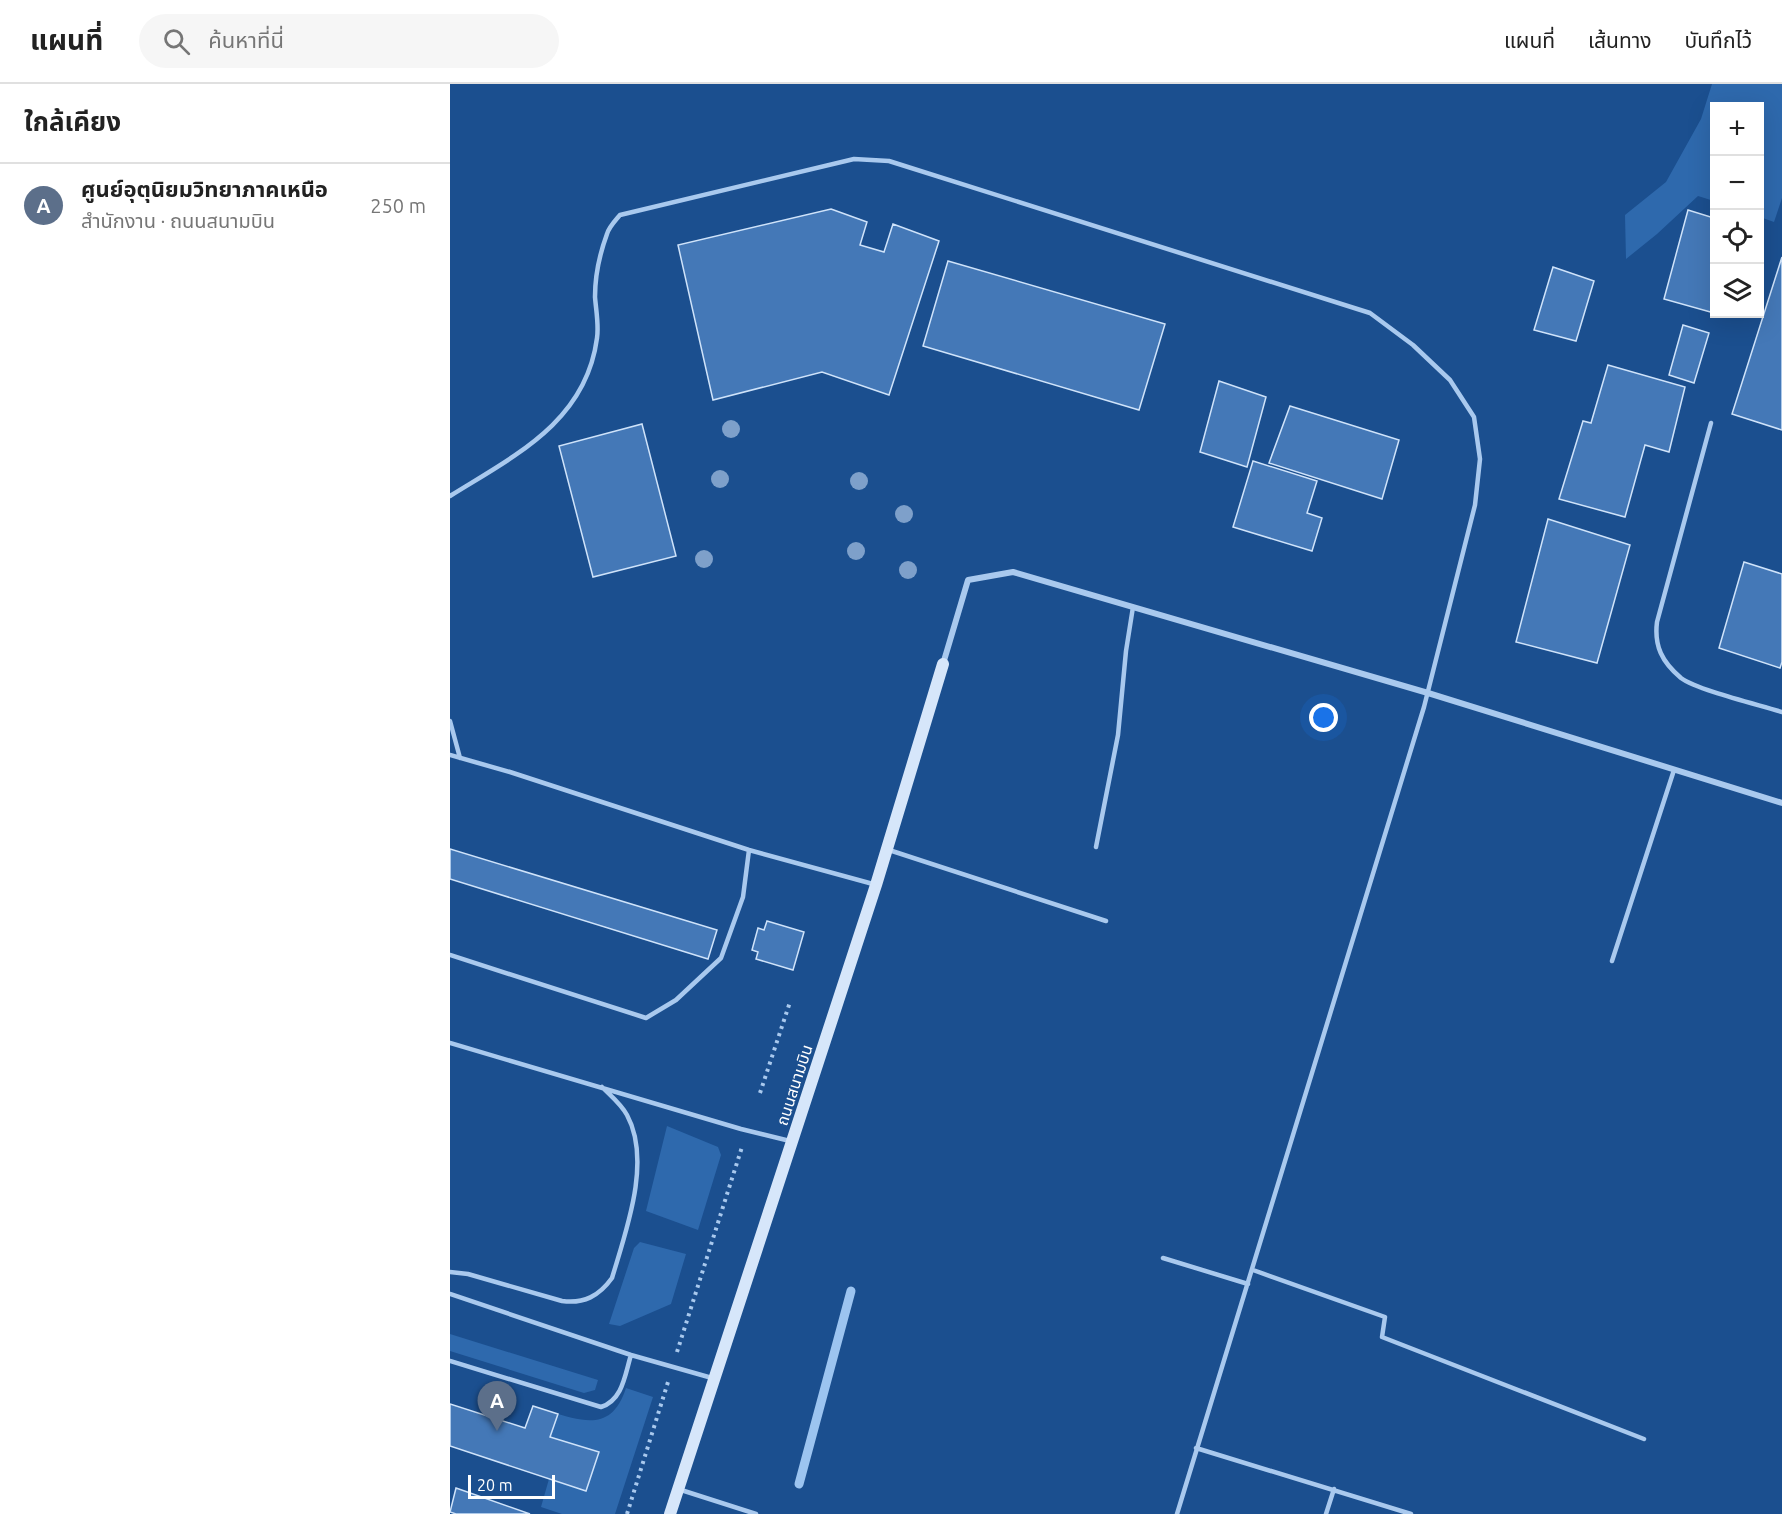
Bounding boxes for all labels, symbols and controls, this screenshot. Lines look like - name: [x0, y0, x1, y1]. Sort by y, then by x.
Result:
- search box: [139, 14, 559, 68]
- text: แผนที่: [30, 24, 103, 55]
- icon: search: [160, 25, 193, 58]
- text: ค้นหาที่นี่: [208, 27, 284, 52]
- text: แผนที่: [1504, 28, 1555, 52]
- text: เส้นทาง: [1588, 28, 1652, 52]
- text: บันทึกไว้: [1685, 28, 1752, 52]
- map controls: [1710, 102, 1764, 318]
- button: +: [1710, 102, 1764, 156]
- text: ใกล้เคียง: [24, 107, 121, 136]
- button: −: [1710, 156, 1764, 210]
- text: ศูนย์อุตุนิยมวิทยาภาคเหนือ: [81, 176, 328, 201]
- text: A: [36, 194, 51, 217]
- text: 250 m: [370, 194, 426, 217]
- text: สำนักงาน · ถนนสนามบิน: [81, 209, 275, 232]
- button: locate: [1710, 210, 1764, 264]
- button: layers: [1710, 264, 1764, 318]
- your location: [1309, 703, 1338, 732]
- street label: ถนนสนามบิน: [772, 1042, 816, 1128]
- pin: A: [478, 1382, 516, 1431]
- scale bar: [468, 1472, 555, 1500]
- text: 20 m: [477, 1476, 513, 1494]

